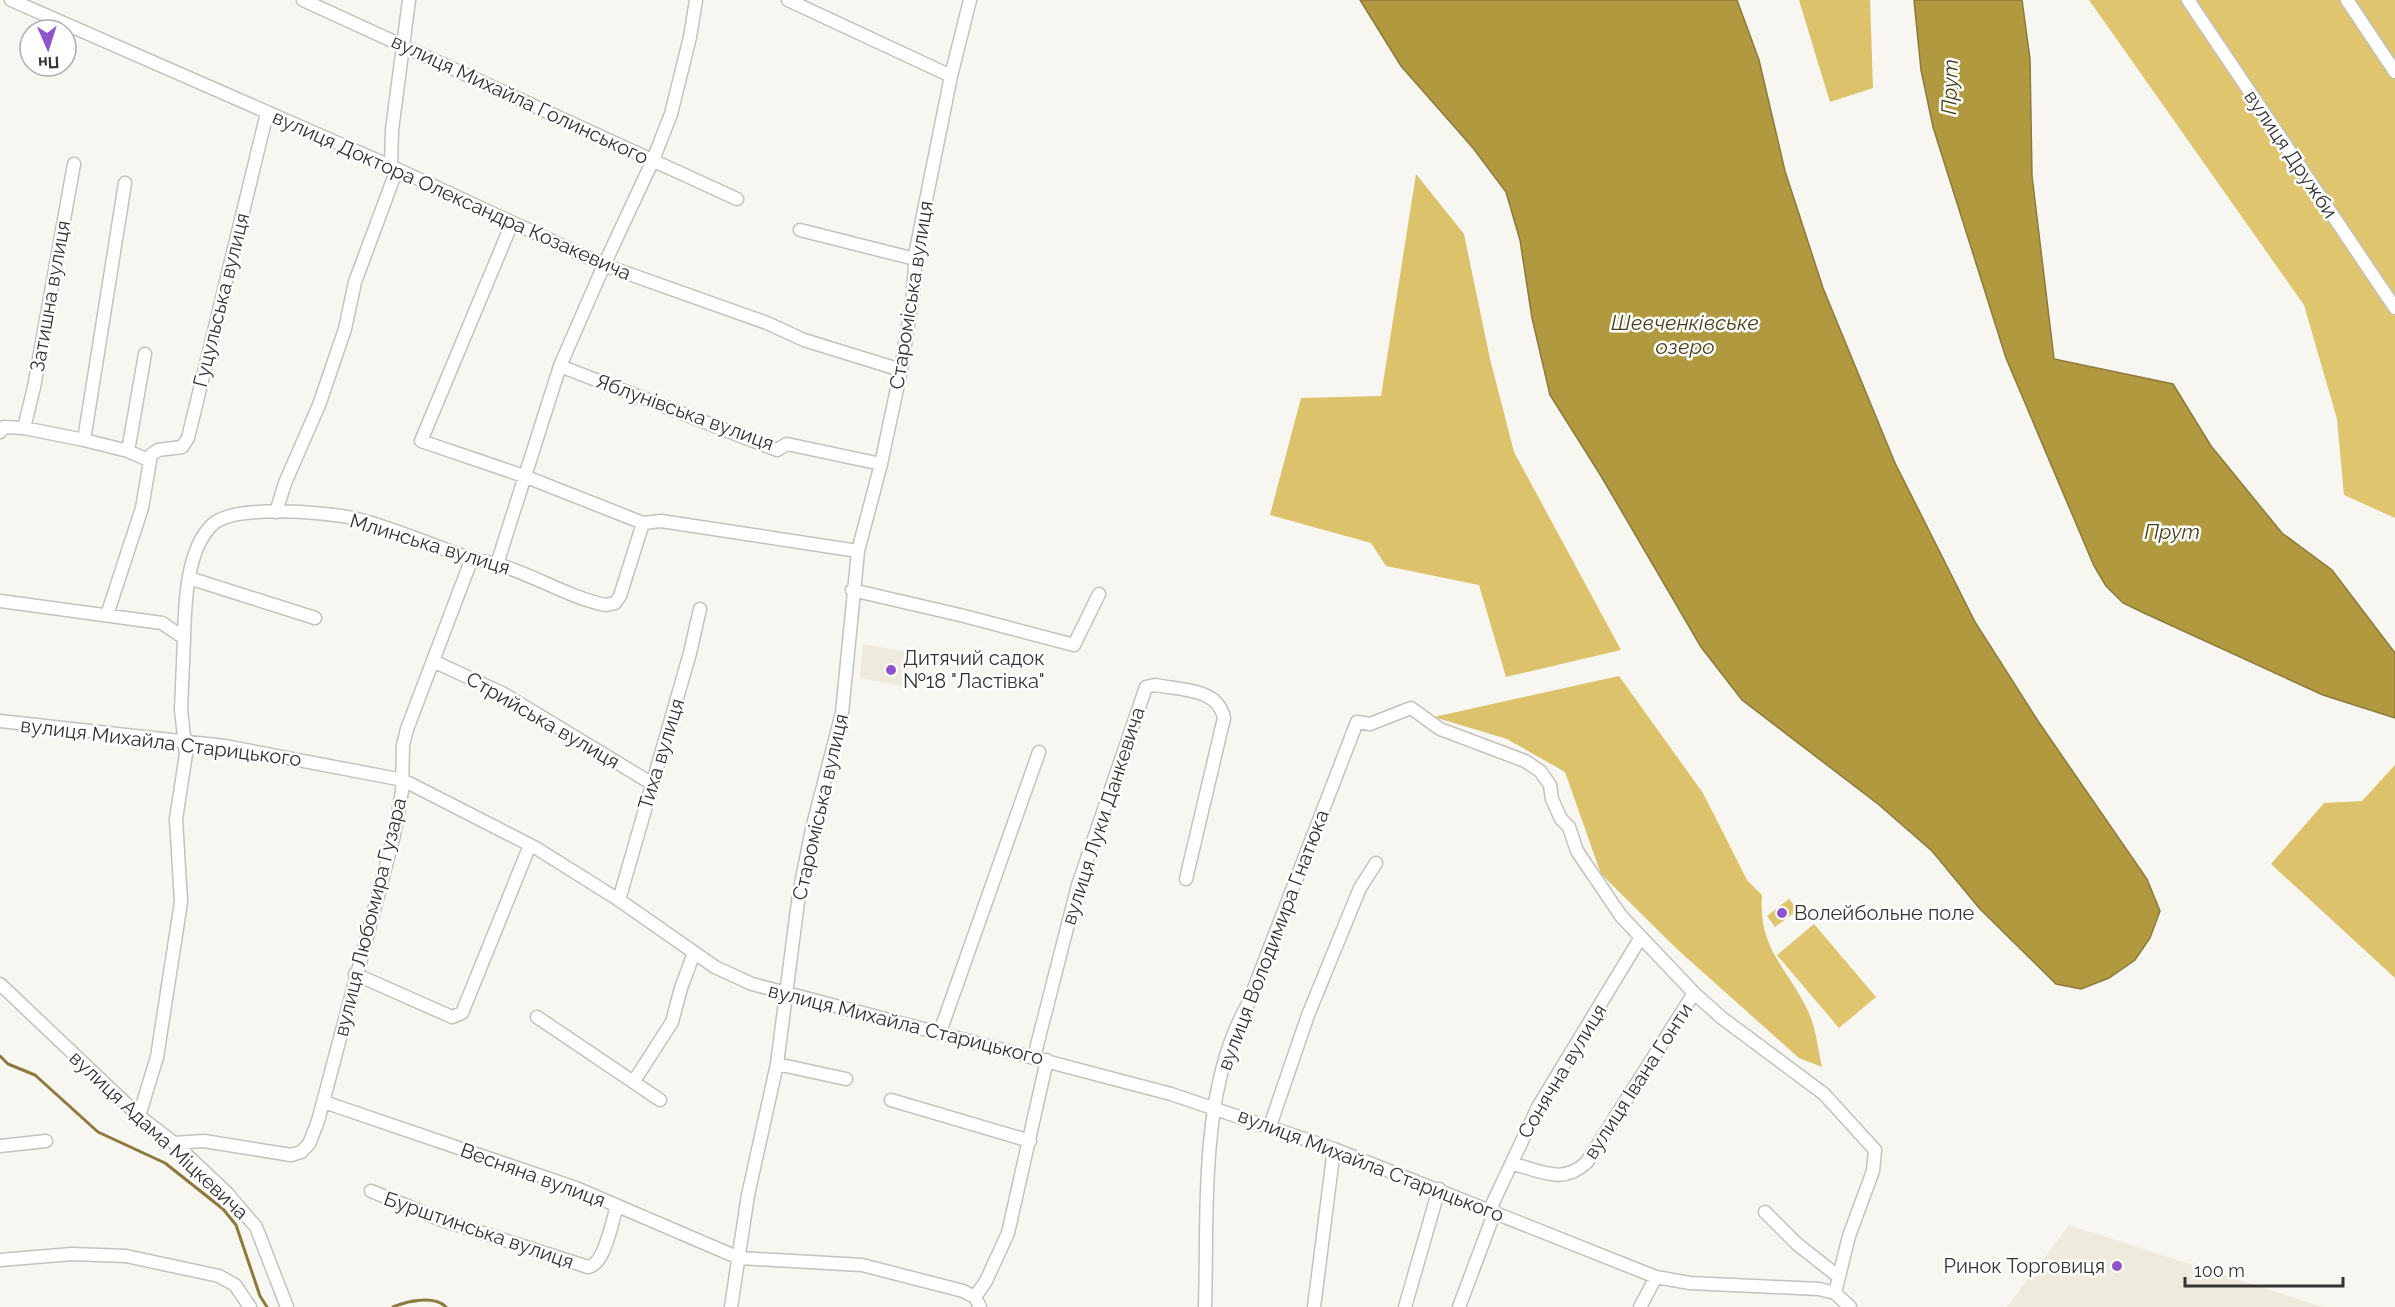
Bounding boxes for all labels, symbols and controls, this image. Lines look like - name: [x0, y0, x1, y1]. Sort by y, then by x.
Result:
- north arrow: [18, 18, 78, 78]
- street label: вулиця Михайла Голинського: [388, 29, 653, 169]
- text: Пн: [38, 52, 60, 73]
- water label: Прут: [1936, 59, 1963, 115]
- street label: вулиця Дружби: [2239, 85, 2343, 223]
- street label: вулиця Доктора Олександра Козакевича: [269, 105, 635, 285]
- street label: Староміська вулиця: [884, 199, 938, 391]
- street label: Гуцульська вулиця: [188, 210, 254, 390]
- street label: Затишна вулиця: [25, 218, 75, 374]
- water label: Шевченківське озеро: [1611, 310, 1759, 359]
- street label: Яблунівська вулиця: [593, 369, 777, 455]
- street label: Млинська вулиця: [347, 508, 513, 580]
- water label: Прут: [2144, 519, 2200, 544]
- place label: Дитячий садок №18 "Ластівка": [903, 646, 1045, 693]
- marker: Дитячий садок №18 "Ластівка": [884, 663, 898, 677]
- street label: Стрийська вулиця: [462, 666, 624, 774]
- street label: Тиха вулиця: [633, 695, 689, 813]
- street label: вулиця Луки Данкевича: [1056, 704, 1150, 928]
- street label: Староміська вулиця: [787, 711, 853, 903]
- street label: вулиця Михайла Старицького: [19, 713, 303, 771]
- street label: вулиця Любомира Гузара: [329, 795, 411, 1039]
- street label: вулиця Володимира Гнатюка: [1212, 806, 1334, 1074]
- place label: Волейбольне поле: [1794, 901, 1975, 925]
- marker: Волейбольне поле: [1775, 906, 1789, 920]
- street label: вулиця Михайла Старицького: [766, 978, 1046, 1070]
- street label: вулиця Івана Гонти: [1579, 998, 1697, 1164]
- street label: Сонячна вулиця: [1512, 1000, 1612, 1142]
- street label: вулиця Адама Міцкевича: [64, 1046, 254, 1224]
- street label: вулиця Михайла Старицького: [1235, 1103, 1507, 1227]
- street label: Весняна вулиця: [457, 1138, 609, 1212]
- street label: Бурштинська вулиця: [381, 1186, 577, 1274]
- scale bar: [2185, 1250, 2342, 1288]
- place label: Ринок Торговиця: [1943, 1254, 2105, 1278]
- marker: Ринок Торговиця: [2110, 1259, 2124, 1273]
- text: 100 m: [2194, 1260, 2245, 1281]

